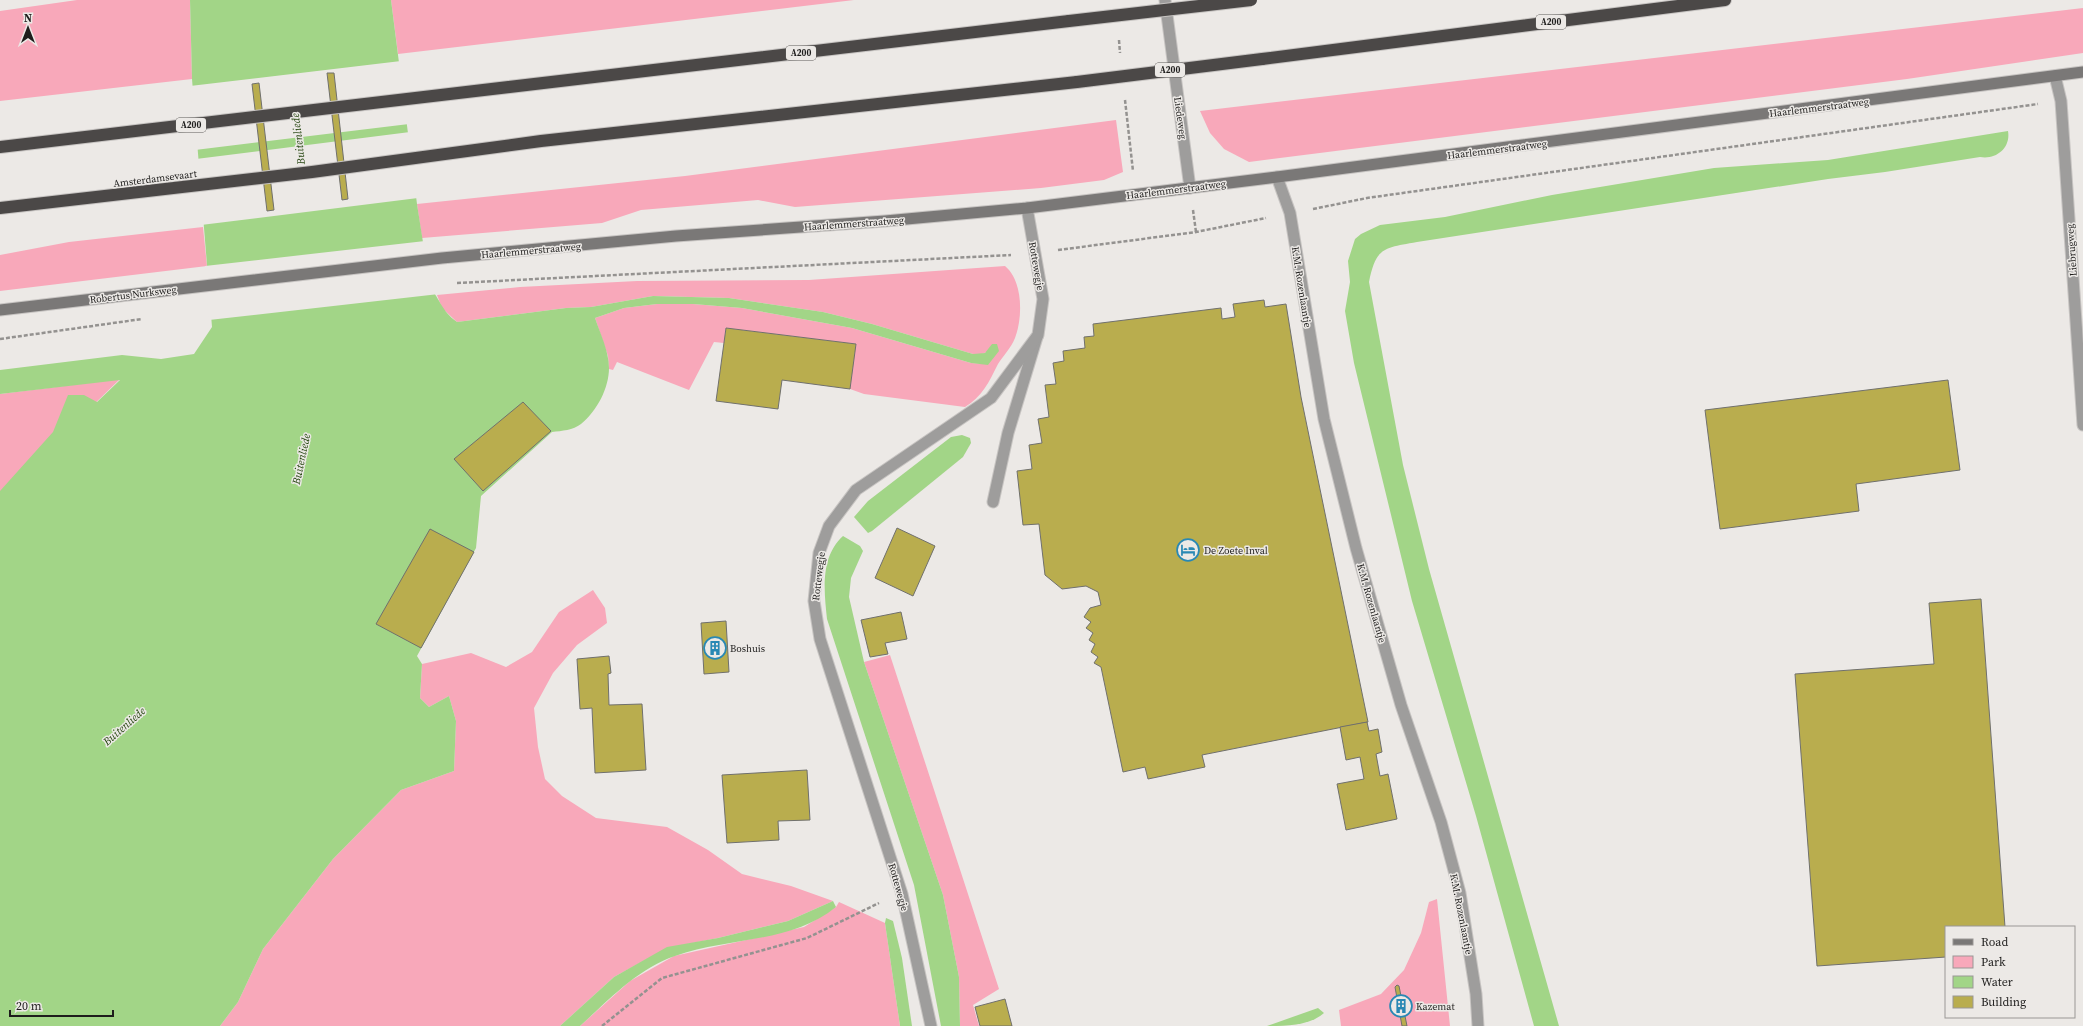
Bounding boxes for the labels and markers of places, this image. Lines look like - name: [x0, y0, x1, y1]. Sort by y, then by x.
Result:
- hotel icon: De Zoete Inval: [1175, 537, 1201, 563]
- place label: De Zoete Inval: [1204, 544, 1268, 557]
- building icon: Boshuis: [702, 635, 728, 661]
- place label: Boshuis: [730, 642, 765, 655]
- building icon: Kazemat: [1388, 993, 1414, 1019]
- place label: Kazemat: [1416, 1000, 1455, 1013]

